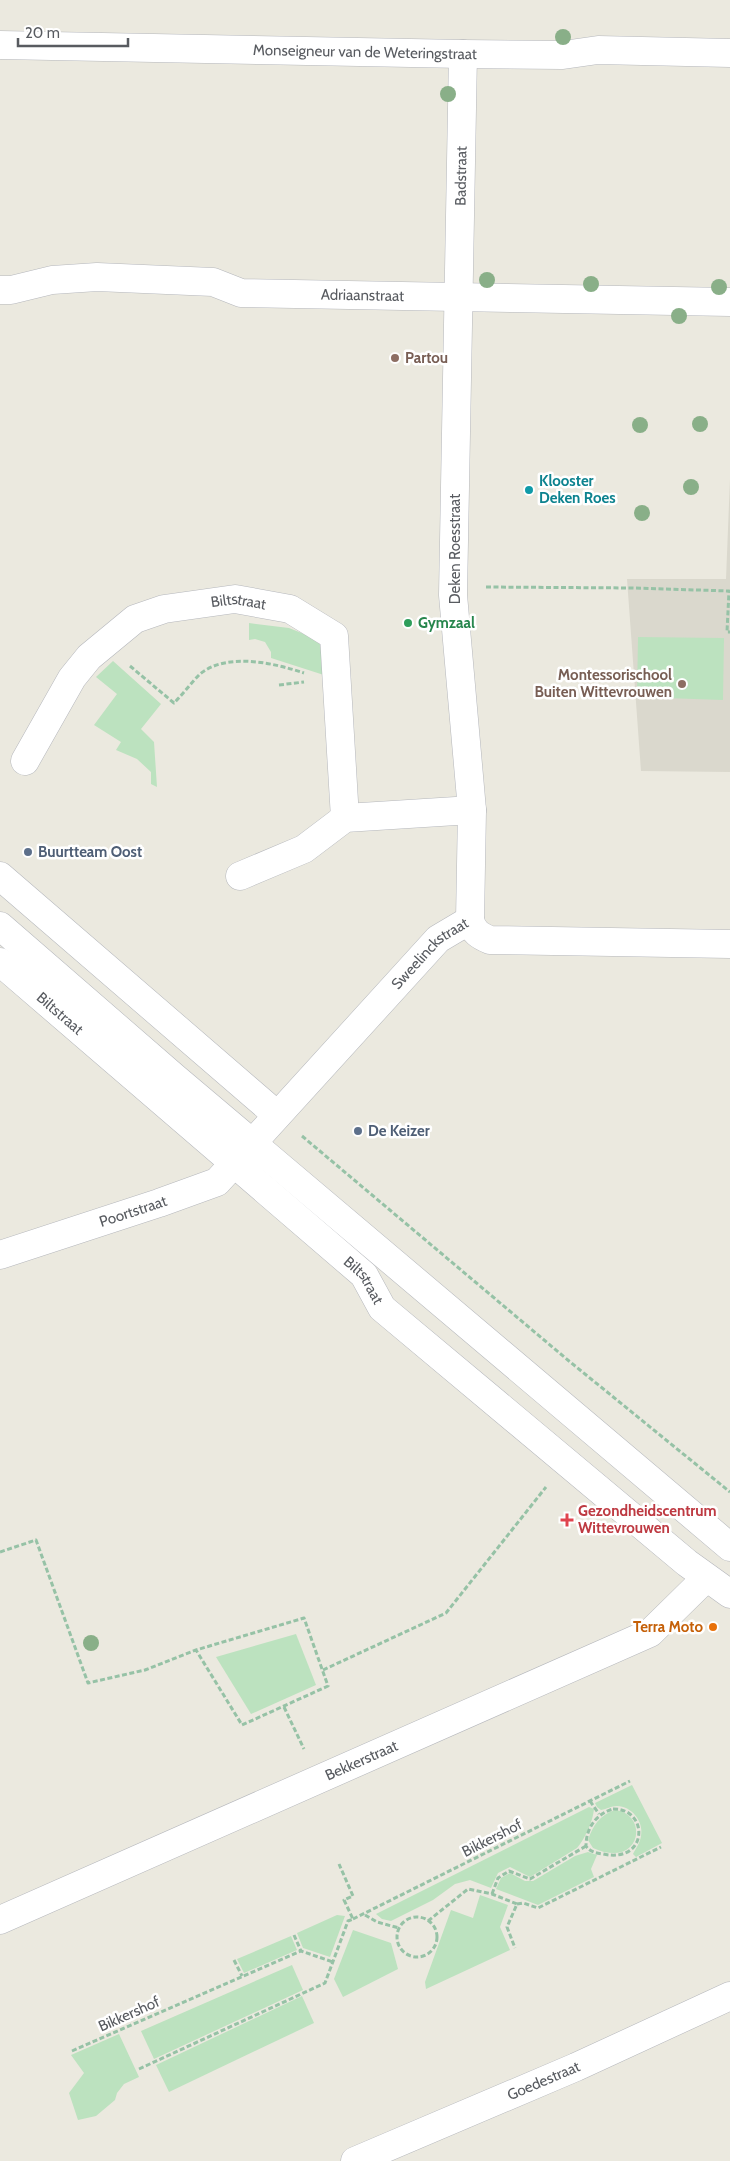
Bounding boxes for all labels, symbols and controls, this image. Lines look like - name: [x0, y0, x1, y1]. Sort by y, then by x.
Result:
- scale bar: [18, 15, 128, 47]
- text: 20 m: [25, 24, 60, 42]
- street label: Monseigneur van de Weteringstraat: [253, 41, 477, 63]
- street label: Badstraat: [451, 146, 471, 206]
- street label: Adriaanstraat: [321, 285, 404, 305]
- place label: Partou: [405, 349, 448, 367]
- marker: Partou: [389, 352, 401, 364]
- place label: Klooster Deken Roes: [539, 472, 616, 507]
- marker: Klooster Deken Roes: [523, 484, 535, 496]
- street label: Deken Roesstraat: [446, 494, 464, 604]
- street label: Biltstraat: [210, 590, 268, 613]
- place label: Gymzaal: [418, 614, 475, 632]
- marker: Gymzaal: [402, 617, 414, 629]
- place label: Montessorischool Buiten Wittevrouwen: [534, 666, 672, 701]
- marker: Montessorischool Buiten Wittevrouwen: [676, 678, 688, 690]
- place label: Buurtteam Oost: [38, 843, 142, 861]
- marker: Buurtteam Oost: [22, 846, 34, 858]
- street label: Sweelinckstraat: [388, 914, 472, 993]
- street label: Biltstraat: [33, 988, 87, 1039]
- place label: De Keizer: [368, 1122, 430, 1140]
- marker: De Keizer: [352, 1125, 364, 1137]
- street label: Poortstraat: [97, 1192, 169, 1231]
- street label: Biltstraat: [340, 1253, 387, 1307]
- place label: Gezondheidscentrum Wittevrouwen: [578, 1502, 717, 1537]
- marker: Gezondheidscentrum Wittevrouwen: [560, 1513, 574, 1527]
- place label: Terra Moto: [633, 1618, 703, 1636]
- marker: Terra Moto: [707, 1621, 719, 1633]
- street label: Bekkerstraat: [322, 1737, 400, 1784]
- street label: Bikkershof: [459, 1815, 525, 1861]
- street label: Bikkershof: [96, 1993, 162, 2035]
- street label: Goedestraat: [505, 2057, 583, 2104]

